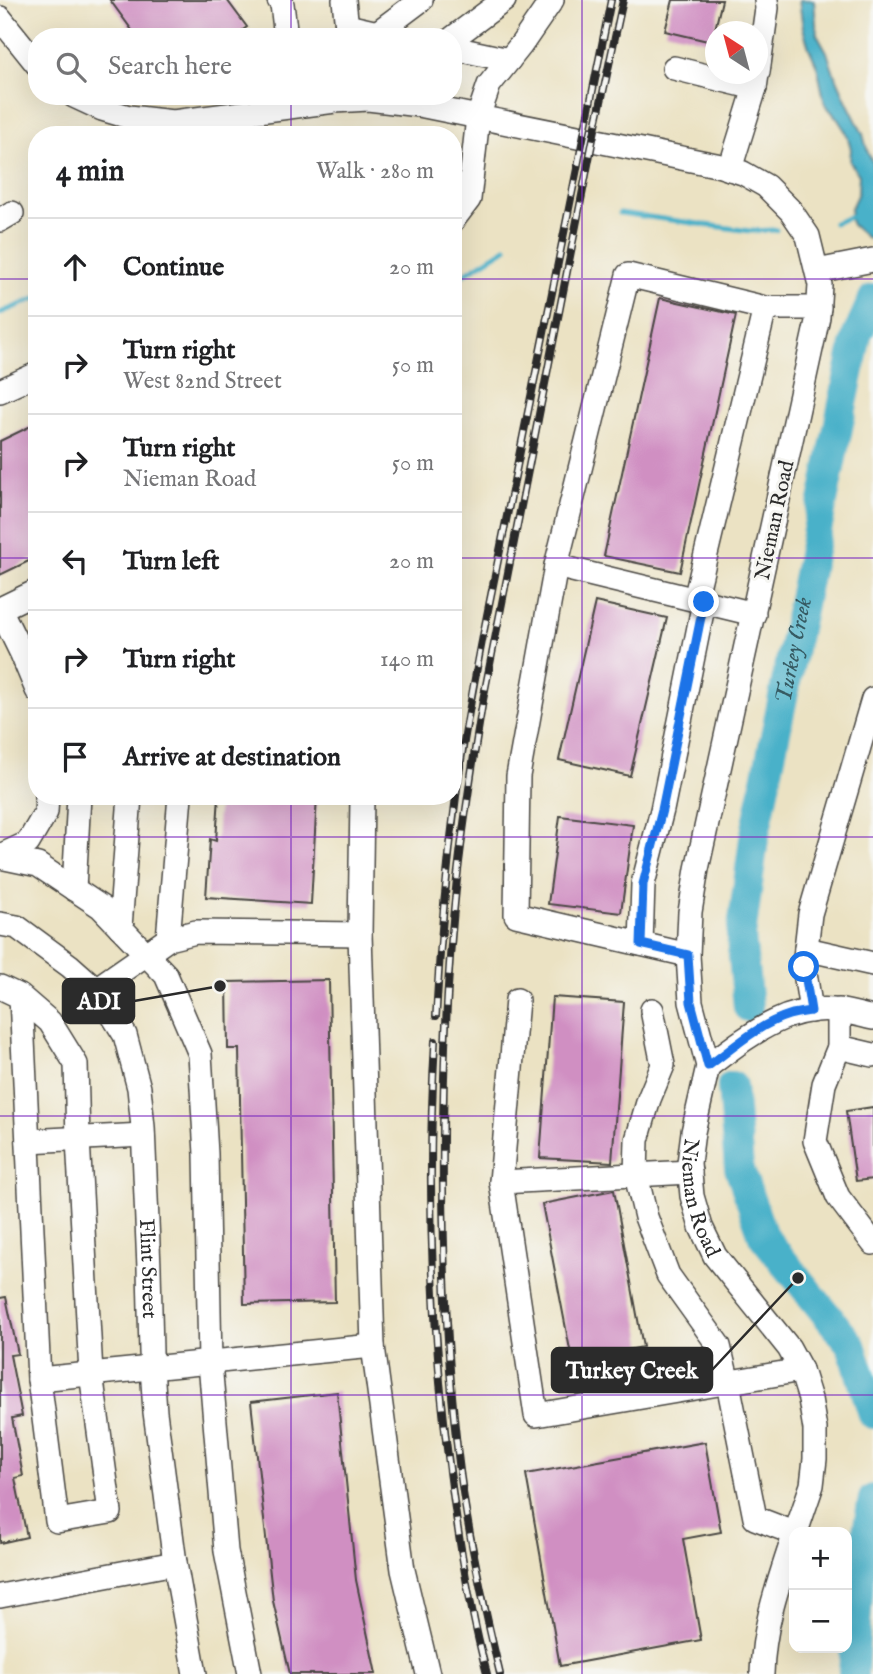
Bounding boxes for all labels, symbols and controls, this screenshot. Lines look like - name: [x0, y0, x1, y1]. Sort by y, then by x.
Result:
- north arrow: [705, 21, 768, 84]
- search box: [28, 28, 462, 105]
- icon: search: [52, 48, 90, 86]
- text: Search here: [108, 50, 232, 83]
- text: 4 min: [56, 153, 124, 191]
- text: Walk · 280 m: [316, 157, 434, 186]
- icon: ahead: [56, 248, 94, 286]
- text: Continue: [123, 251, 224, 284]
- text: 20 m: [389, 253, 434, 282]
- text: Turn right: [123, 334, 236, 367]
- icon: right: [56, 346, 94, 384]
- text: 50 m: [392, 351, 434, 380]
- text: West 82nd Street: [123, 367, 282, 396]
- text: Turn right: [123, 432, 236, 465]
- icon: right: [56, 444, 94, 482]
- text: 50 m: [392, 449, 434, 478]
- street label: Nieman Road: [750, 457, 801, 583]
- text: Nieman Road: [123, 465, 256, 494]
- icon: left: [56, 542, 94, 580]
- text: Turn left: [123, 545, 220, 578]
- text: 20 m: [389, 547, 434, 576]
- route end: [688, 586, 719, 617]
- water label: Turkey Creek: [769, 595, 819, 706]
- icon: right: [56, 640, 94, 678]
- text: Turn right: [123, 643, 236, 676]
- text: 140 m: [380, 645, 434, 674]
- icon: arrive: [56, 738, 94, 776]
- text: Arrive at destination: [123, 741, 341, 774]
- route start: [788, 951, 819, 982]
- callout: ADI: [63, 979, 134, 1023]
- text: ADI: [76, 988, 121, 1017]
- street label: Nieman Road: [674, 1137, 726, 1263]
- street label: Flint Street: [132, 1218, 162, 1319]
- callout: Turkey Creek: [552, 1348, 712, 1392]
- text: Turkey Creek: [565, 1357, 699, 1386]
- map controls: [789, 1527, 852, 1653]
- button: +: [789, 1527, 852, 1590]
- button: −: [789, 1590, 852, 1653]

